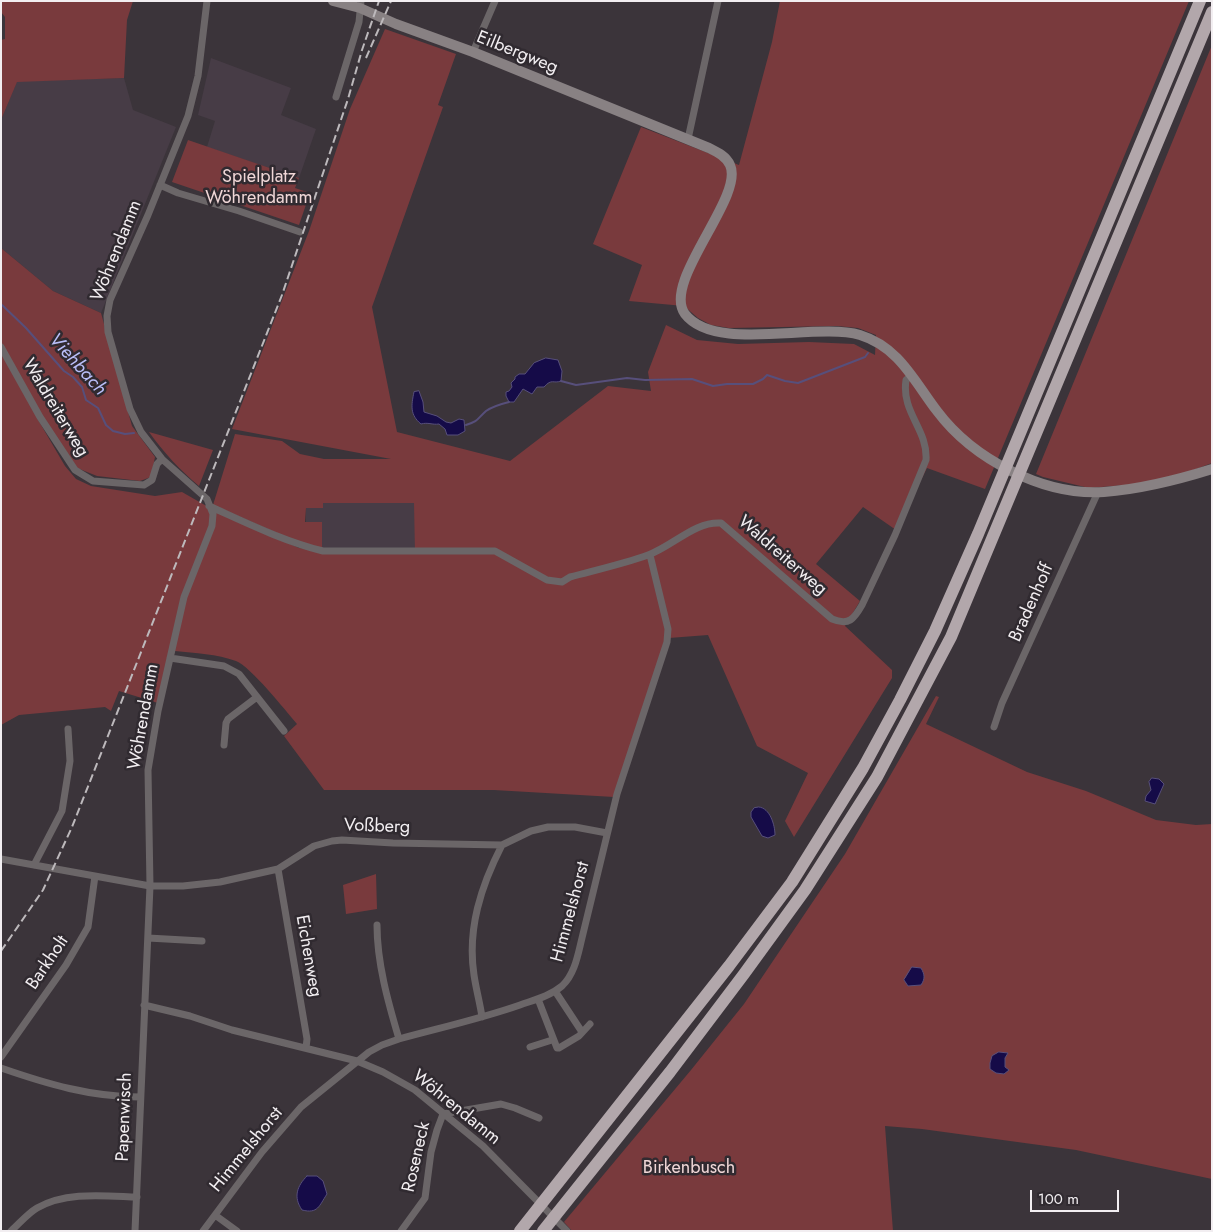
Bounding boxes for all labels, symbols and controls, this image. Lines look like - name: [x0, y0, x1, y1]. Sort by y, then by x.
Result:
- street label: Eilbergweg: [473, 27, 561, 79]
- park label: Spielplatz Wöhrendamm: [205, 167, 313, 210]
- street label: Wöhrendamm: [87, 197, 147, 305]
- water label: Viehbach: [43, 329, 111, 401]
- street label: Waldreiterweg: [17, 355, 93, 461]
- street label: Waldreiterweg: [733, 512, 831, 600]
- street label: Bradenhoff: [1005, 560, 1059, 646]
- street label: Wöhrendamm: [124, 662, 164, 772]
- street label: Voßberg: [344, 815, 410, 839]
- street label: Himmelshorst: [547, 859, 595, 965]
- street label: Eichenweg: [290, 913, 326, 999]
- street label: Barkholt: [22, 932, 74, 994]
- street label: Wöhrendamm: [408, 1066, 504, 1150]
- street label: Papenwisch: [113, 1072, 137, 1162]
- street label: Himmelshorst: [206, 1103, 288, 1197]
- street label: Roseneck: [398, 1120, 436, 1194]
- park label: Birkenbusch: [643, 1158, 735, 1180]
- scale bar: [1033, 1180, 1122, 1212]
- text: 100 m: [1038, 1188, 1079, 1210]

